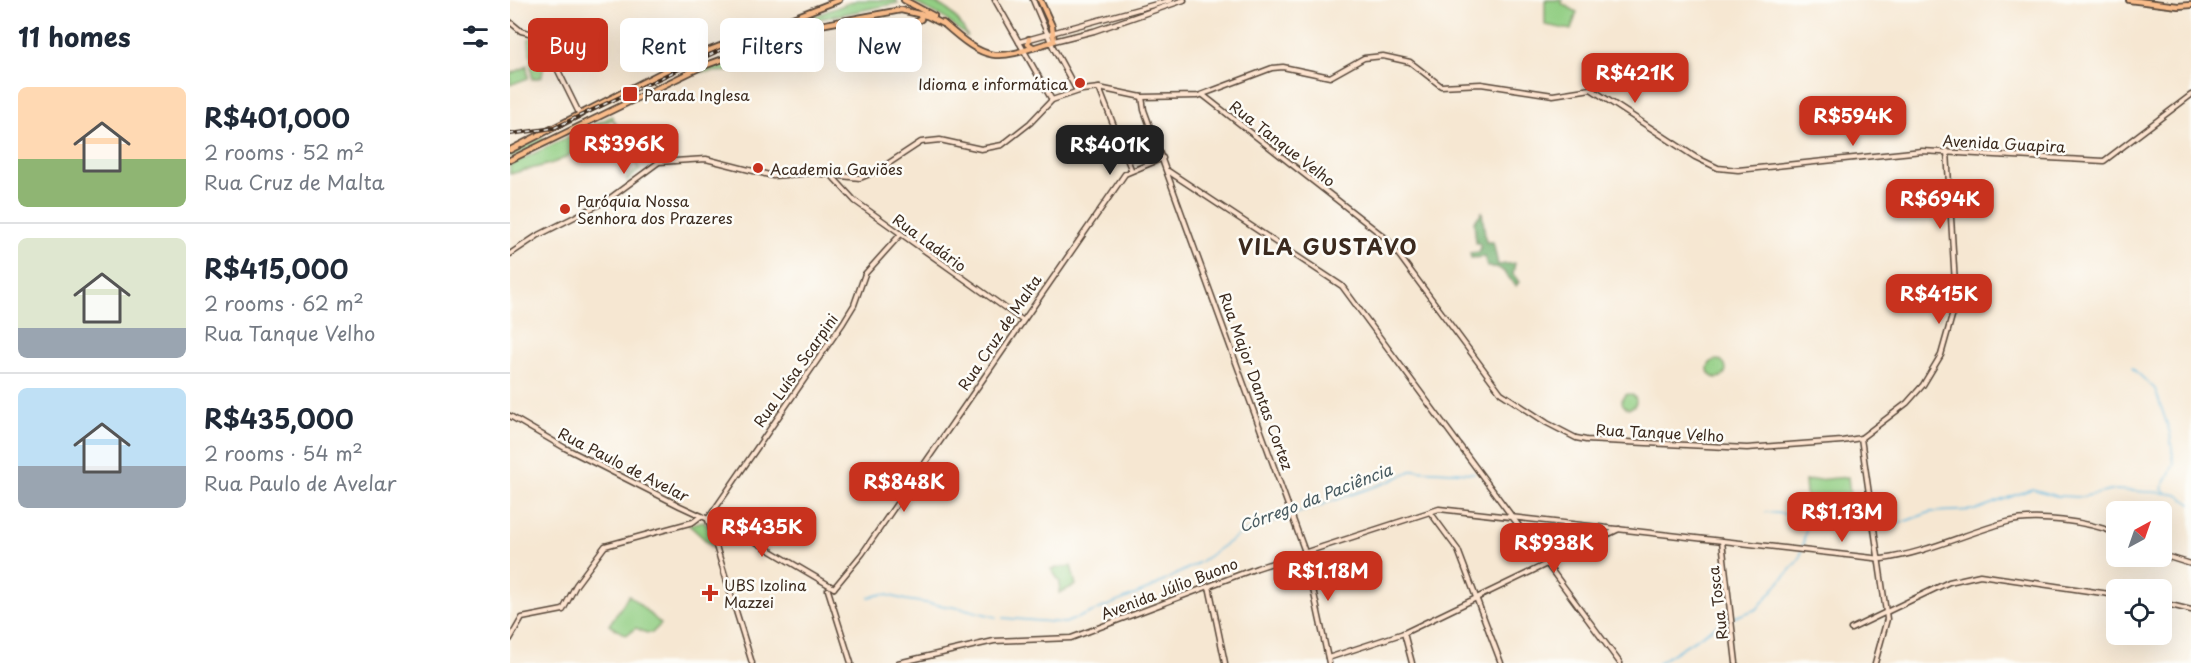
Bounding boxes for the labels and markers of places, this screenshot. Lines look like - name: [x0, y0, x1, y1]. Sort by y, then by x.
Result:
- pin: R$421K: [1586, 53, 1684, 104]
- place label: Idioma e informática: [918, 72, 1068, 95]
- marker: Idioma e informática: [1073, 76, 1087, 90]
- place label: Parada Inglesa: [644, 83, 750, 106]
- marker: Parada Inglesa: [621, 85, 639, 103]
- pin: R$594K: [1804, 96, 1902, 147]
- pin: R$396K: [575, 124, 673, 175]
- pin: R$401K: [1061, 125, 1159, 176]
- place label: Academia Gaviões: [770, 157, 903, 180]
- marker: Academia Gaviões: [751, 161, 765, 175]
- pin: R$694K: [1891, 179, 1989, 230]
- place label: Paróquia Nossa Senhora dos Prazeres: [577, 189, 733, 229]
- marker: Paróquia Nossa Senhora dos Prazeres: [558, 202, 572, 216]
- pin: R$415K: [1890, 274, 1988, 325]
- pin: R$848K: [855, 462, 953, 513]
- pin: R$1.13M: [1787, 492, 1897, 543]
- pin: R$435K: [713, 507, 811, 558]
- pin: R$938K: [1505, 523, 1603, 574]
- pin: R$1.18M: [1273, 551, 1383, 602]
- place label: UBS Izolina Mazzei: [724, 573, 807, 613]
- marker: UBS Izolina Mazzei: [701, 584, 719, 602]

